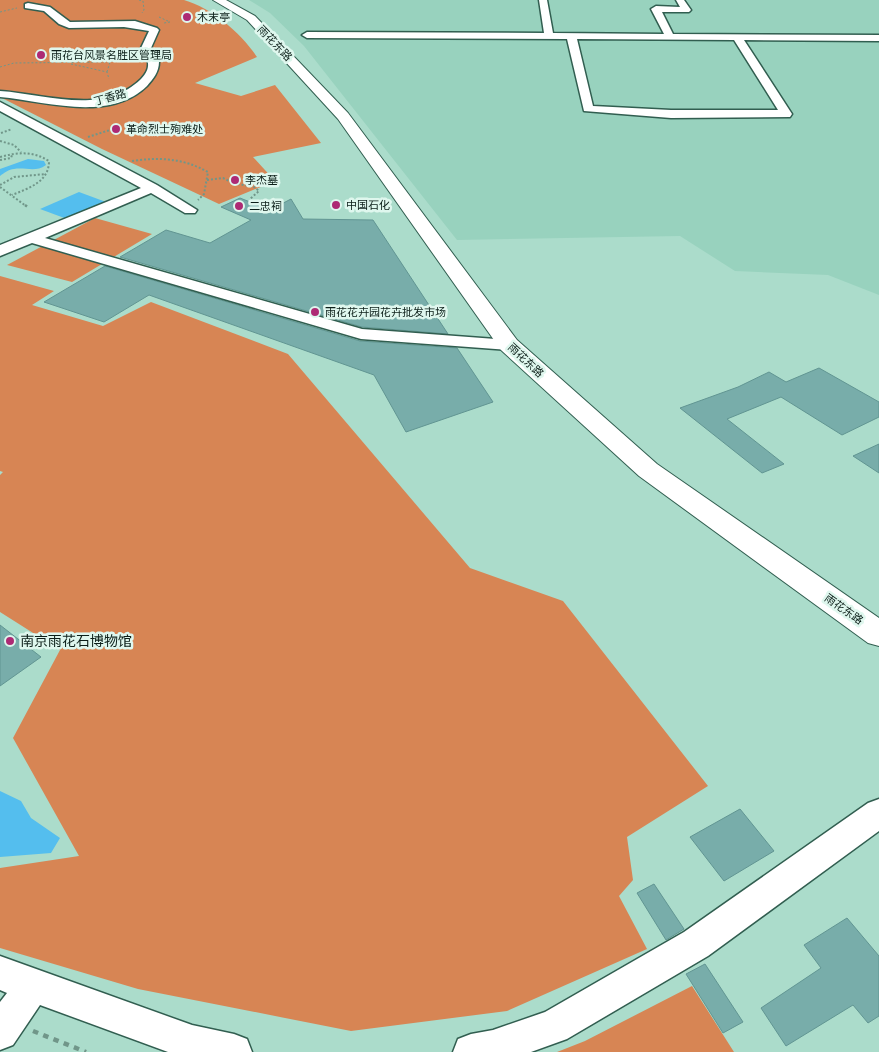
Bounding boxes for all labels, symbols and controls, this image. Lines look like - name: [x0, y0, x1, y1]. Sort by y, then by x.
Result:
- place label: 木末亭: [197, 10, 230, 23]
- marker: 木末亭: [181, 11, 193, 23]
- street label: 雨花东路: [255, 22, 295, 63]
- place label: 雨花台风景名胜区管理局: [51, 48, 172, 61]
- marker: 雨花台风景名胜区管理局: [35, 49, 47, 61]
- street label: 丁香路: [92, 86, 127, 107]
- place label: 革命烈士殉难处: [126, 122, 203, 135]
- marker: 革命烈士殉难处: [110, 123, 122, 135]
- place label: 李杰墓: [245, 173, 278, 186]
- marker: 李杰墓: [229, 174, 241, 186]
- place label: 中国石化: [346, 198, 390, 211]
- place label: 二忠祠: [249, 199, 282, 212]
- marker: 中国石化: [330, 199, 342, 211]
- marker: 二忠祠: [233, 200, 245, 212]
- place label: 雨花花卉园花卉批发市场: [325, 305, 446, 318]
- marker: 雨花花卉园花卉批发市场: [309, 306, 321, 318]
- street label: 雨花东路: [506, 340, 547, 379]
- street label: 雨花东路: [823, 591, 866, 627]
- place label: 南京雨花石博物馆: [20, 632, 132, 649]
- marker: 南京雨花石博物馆: [4, 635, 16, 647]

